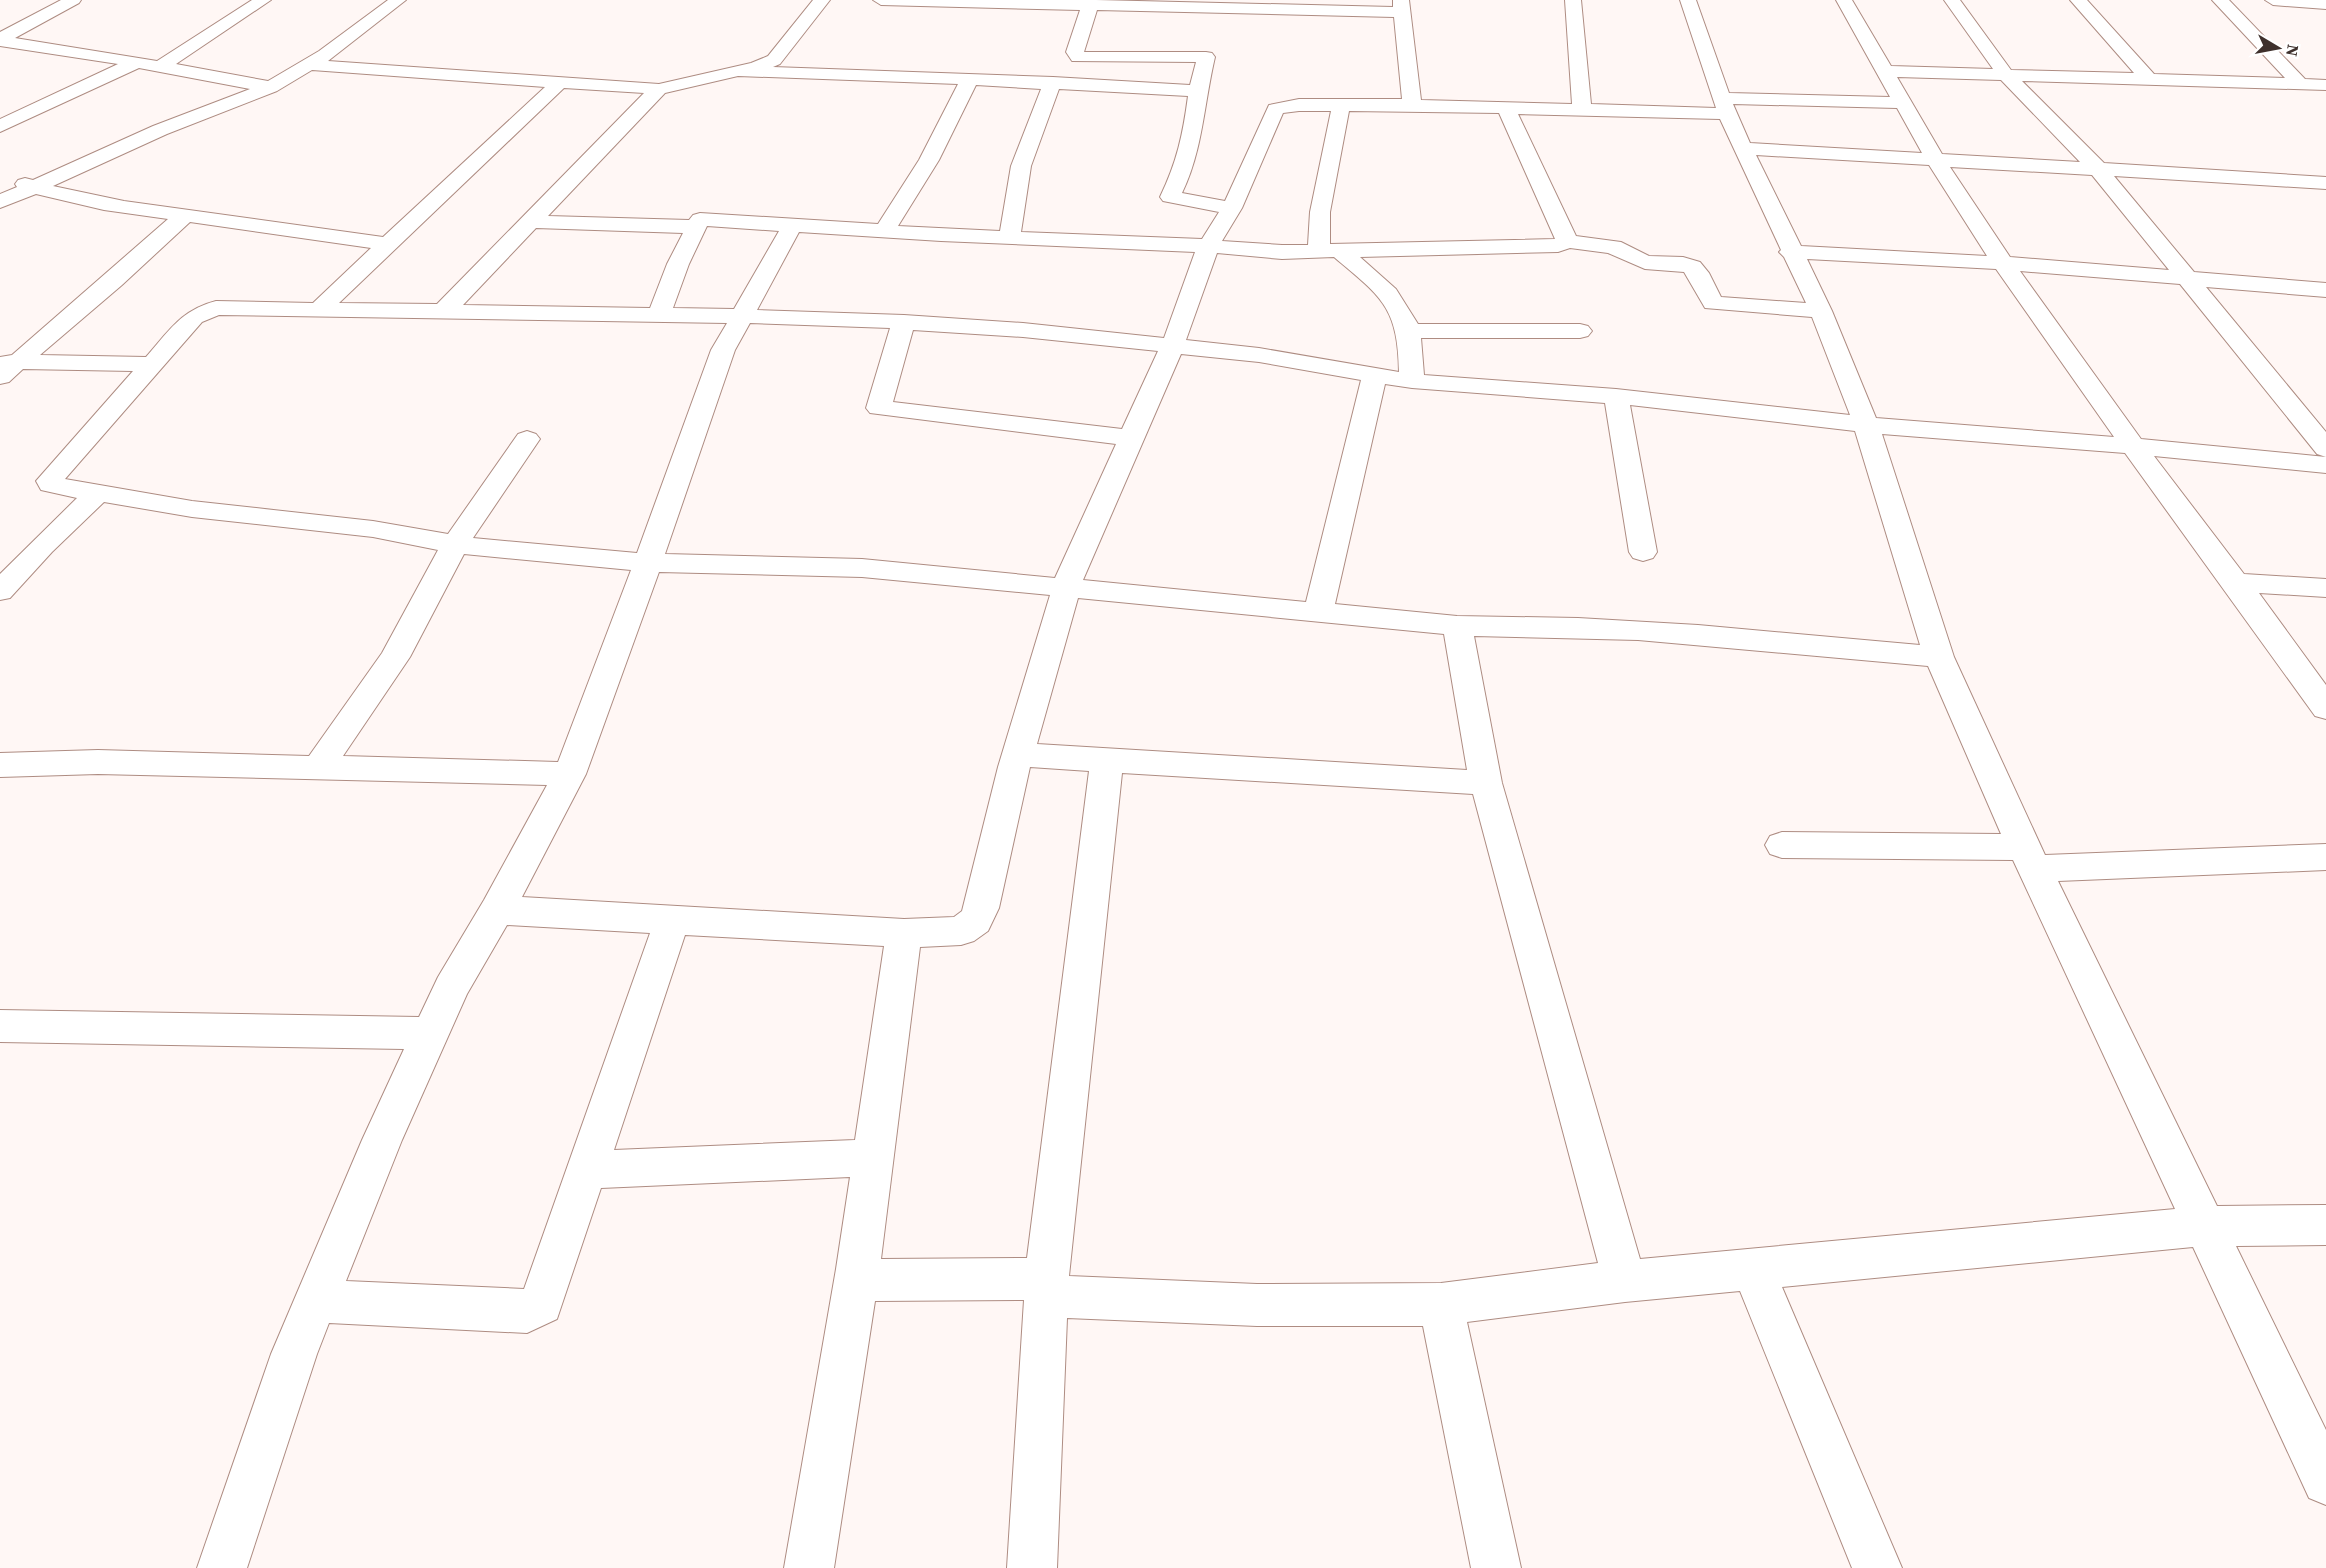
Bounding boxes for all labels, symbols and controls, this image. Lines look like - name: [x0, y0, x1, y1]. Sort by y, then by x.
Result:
- north arrow: [2248, 18, 2308, 78]
- text: N: [2281, 43, 2305, 59]

